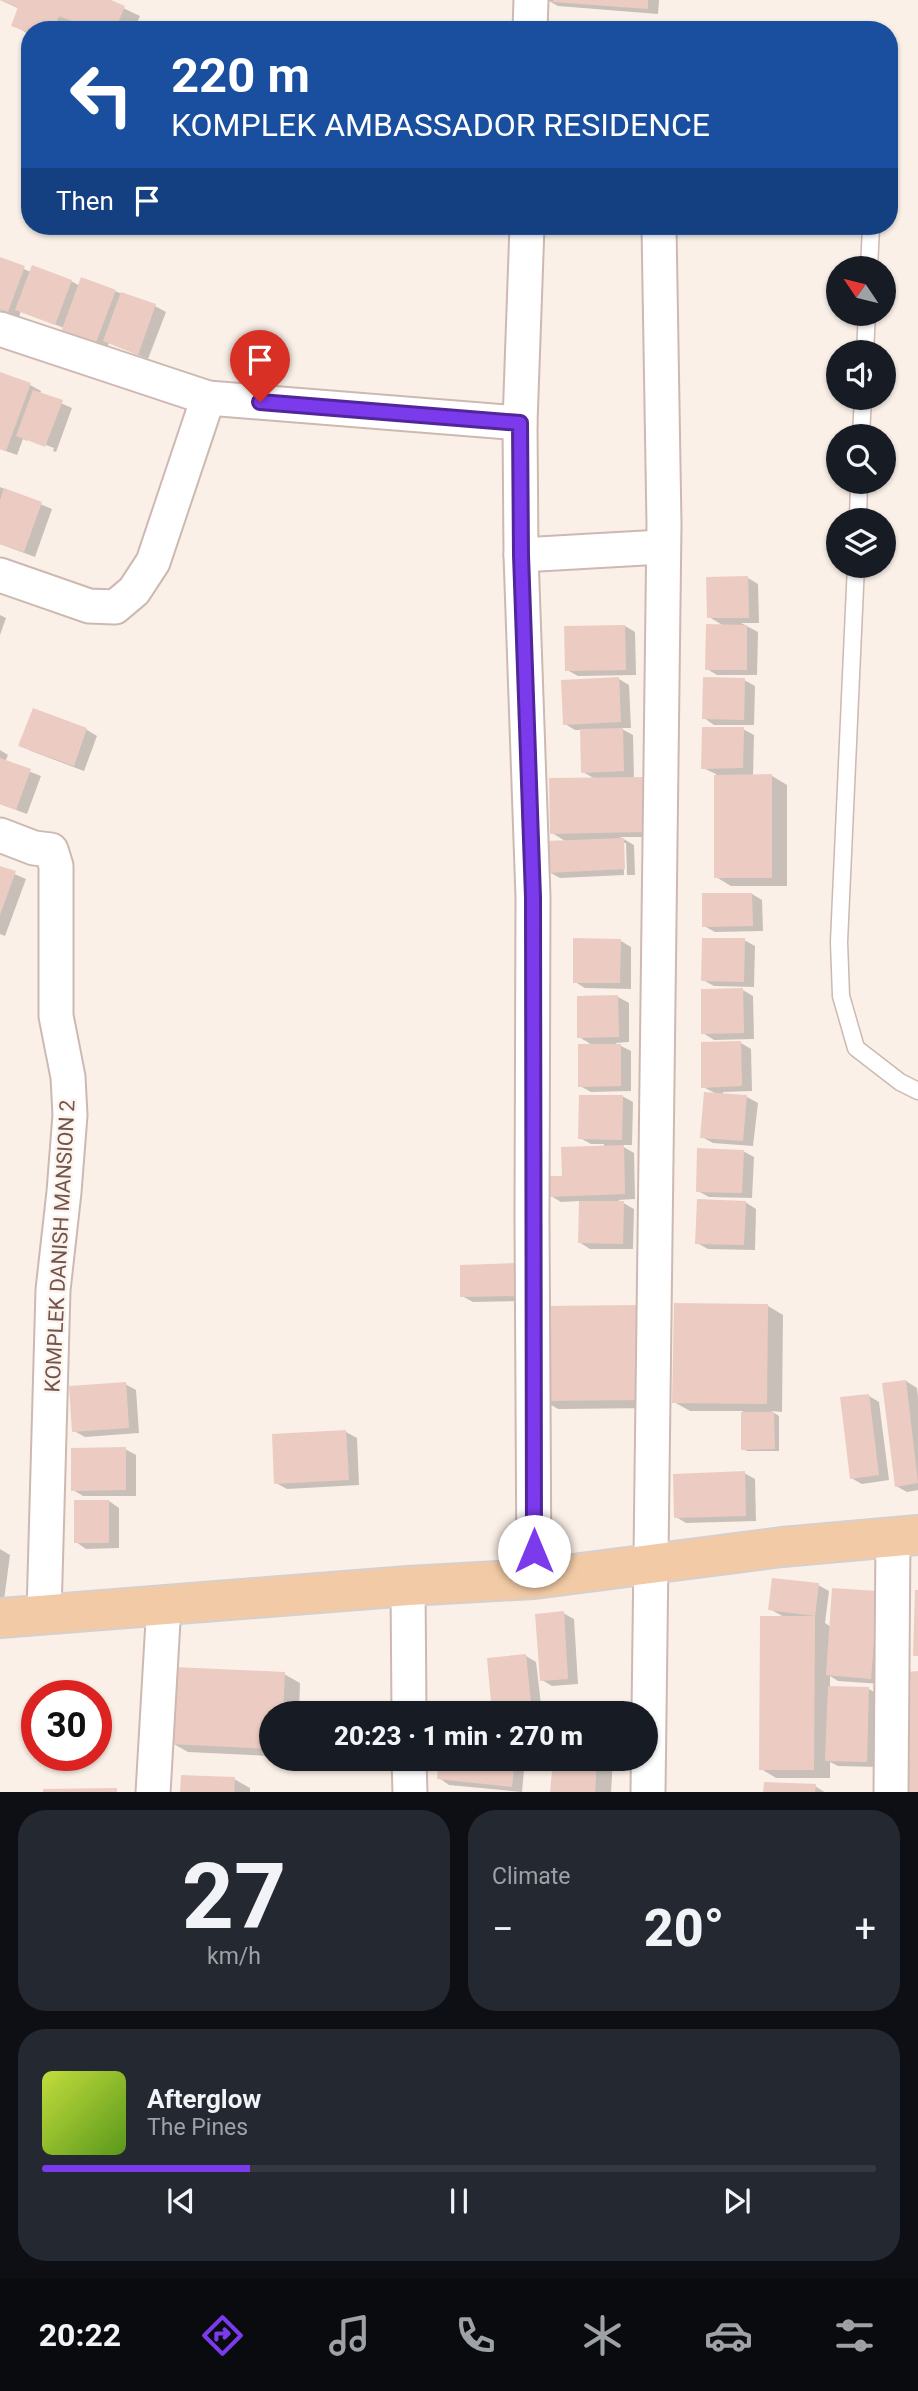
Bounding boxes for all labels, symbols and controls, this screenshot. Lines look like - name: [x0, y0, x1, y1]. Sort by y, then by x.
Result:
- text: 220 m: [171, 47, 310, 104]
- icon: left: [56, 49, 147, 140]
- text: KOMPLEK AMBASSADOR RESIDENCE: [171, 106, 710, 144]
- icon: arrive: [128, 182, 166, 220]
- text: Then: [56, 186, 114, 216]
- north arrow: [826, 256, 896, 326]
- map controls: [826, 256, 896, 578]
- pin: [230, 330, 290, 402]
- button: sound: [826, 340, 896, 410]
- icon: arrive: [241, 341, 279, 379]
- button: search: [826, 424, 896, 494]
- button: layers: [826, 508, 896, 578]
- street label: KOMPLEK DANISH MANSION 2: [40, 1099, 80, 1393]
- position arrow: [497, 1514, 571, 1588]
- speed limit sign: 30: [21, 1680, 112, 1771]
- text: 20:23 · 1 min · 270 m: [334, 1721, 583, 1751]
- text: 27: [182, 1844, 286, 1950]
- text: Climate: [492, 1863, 571, 1890]
- text: 20°: [644, 1898, 724, 1959]
- text: −: [492, 1907, 514, 1951]
- text: +: [854, 1907, 876, 1951]
- text: km/h: [207, 1943, 261, 1970]
- text: Afterglow: [147, 2084, 261, 2114]
- text: The Pines: [147, 2114, 248, 2141]
- icon: previous: [162, 2182, 200, 2220]
- icon: pause: [440, 2182, 478, 2220]
- icon: next: [718, 2182, 756, 2220]
- icon: directions: [198, 2311, 247, 2360]
- icon: music: [325, 2311, 374, 2360]
- icon: phone: [451, 2311, 500, 2360]
- icon: climate: [578, 2311, 627, 2360]
- icon: car: [704, 2311, 753, 2360]
- icon: filters: [830, 2311, 879, 2360]
- text: 20:22: [39, 2316, 121, 2354]

